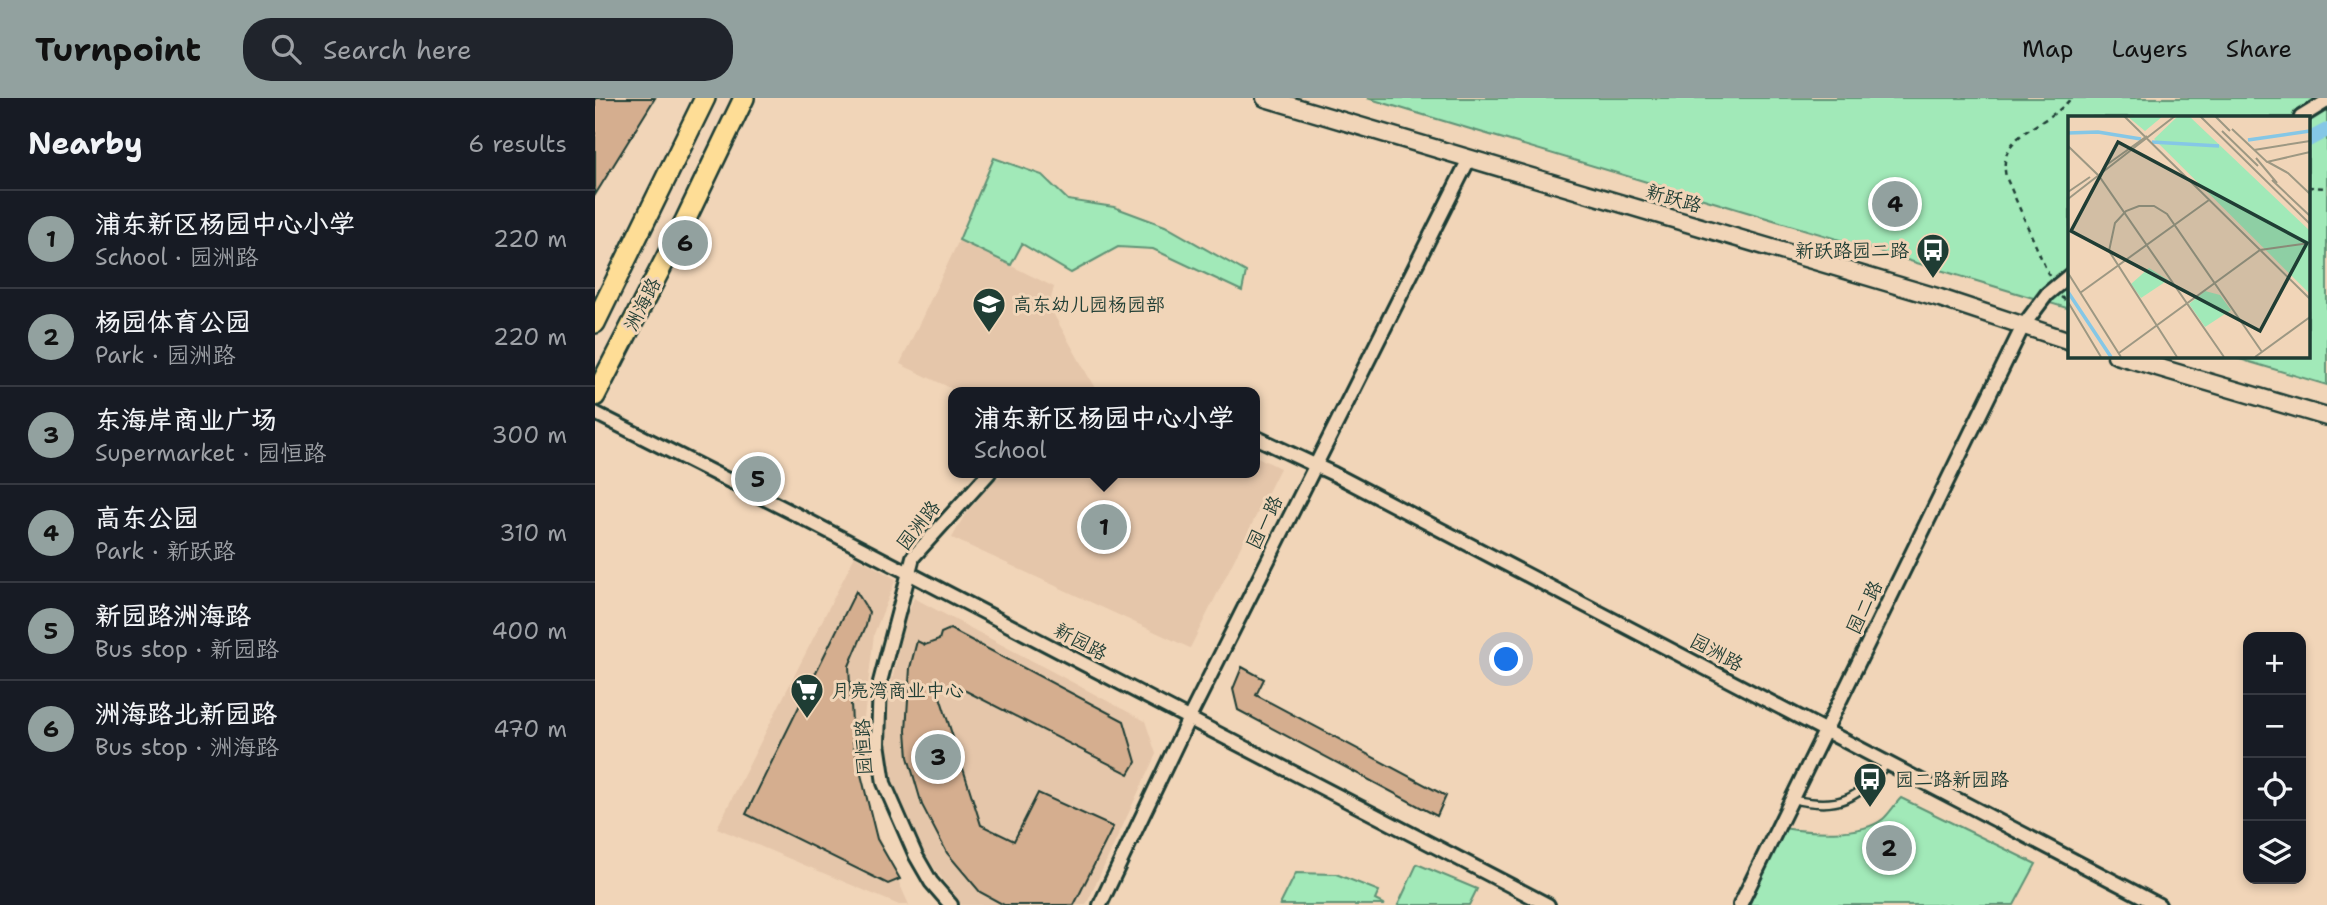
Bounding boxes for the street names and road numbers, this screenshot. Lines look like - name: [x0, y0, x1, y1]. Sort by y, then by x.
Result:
- street label: 新跃路: [1643, 179, 1705, 218]
- street label: 洲海路: [618, 273, 667, 335]
- street label: 园一路: [1241, 491, 1288, 553]
- street label: 园洲路: [891, 495, 946, 555]
- street label: 园二路: [1841, 576, 1888, 638]
- street label: 新园路: [1050, 617, 1112, 666]
- street label: 园洲路: [1686, 628, 1748, 677]
- street label: 园恒路: [850, 718, 877, 776]

